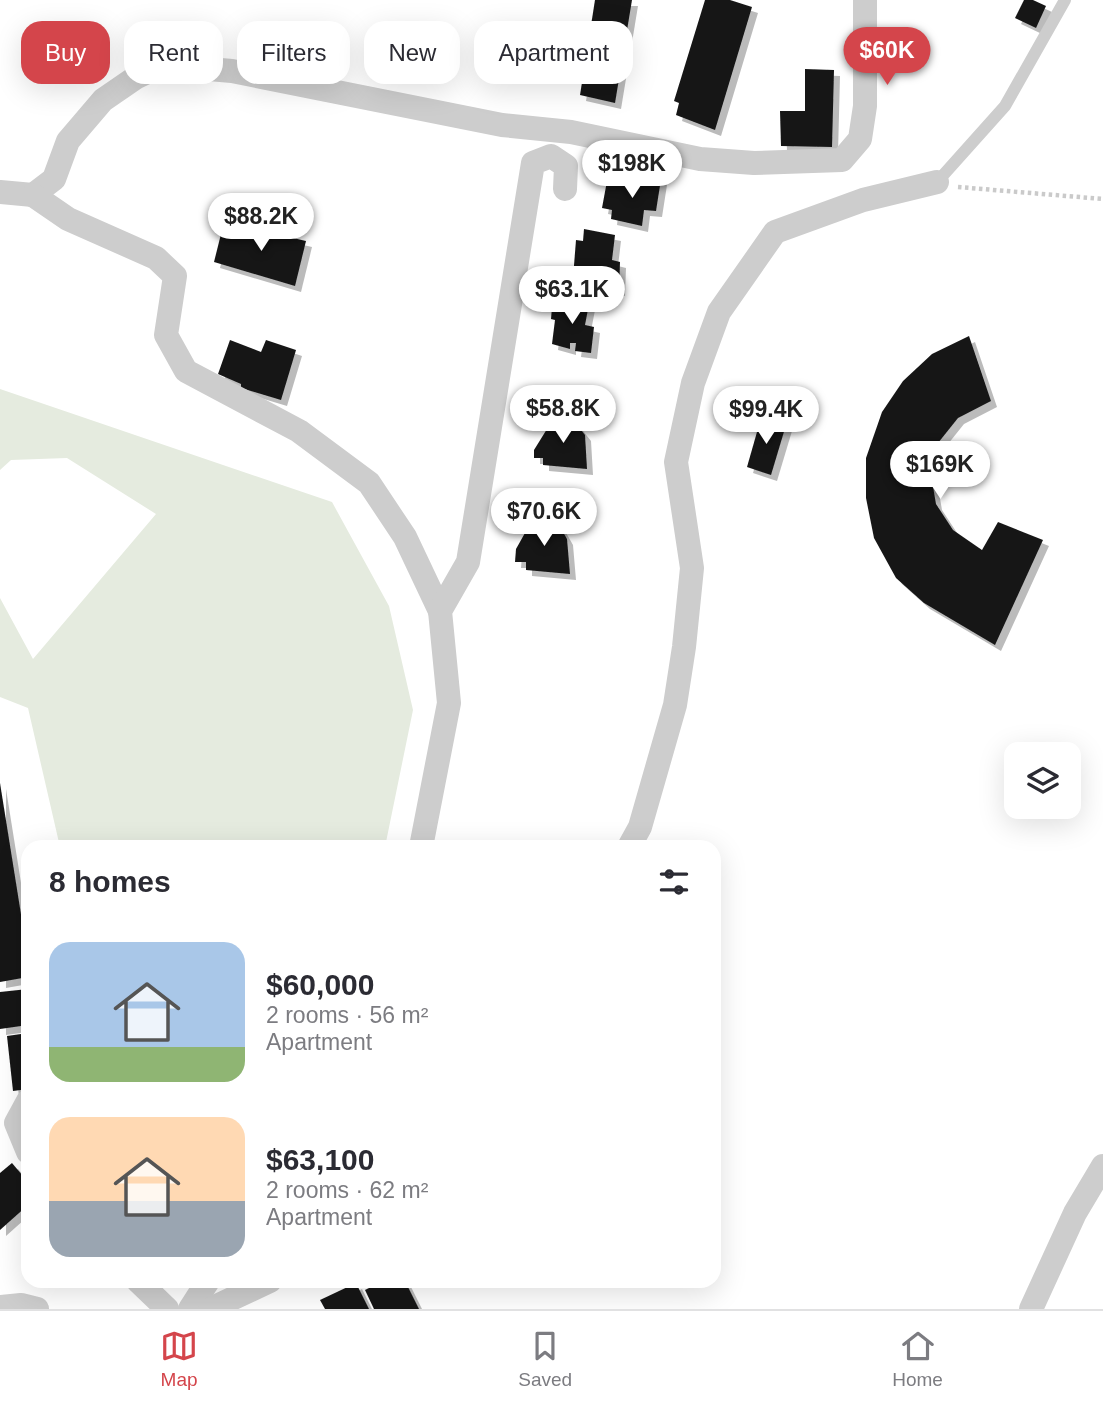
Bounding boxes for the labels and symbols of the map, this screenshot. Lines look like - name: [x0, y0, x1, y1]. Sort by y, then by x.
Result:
- pin: $60K: [846, 28, 928, 87]
- pin: $198K: [583, 140, 681, 200]
- pin: $88.2K: [204, 194, 318, 253]
- pin: $63.1K: [515, 266, 629, 326]
- pin: $58.8K: [506, 386, 620, 445]
- pin: $99.4K: [709, 386, 823, 446]
- pin: $169K: [891, 442, 989, 501]
- pin: $70.6K: [487, 489, 601, 548]

